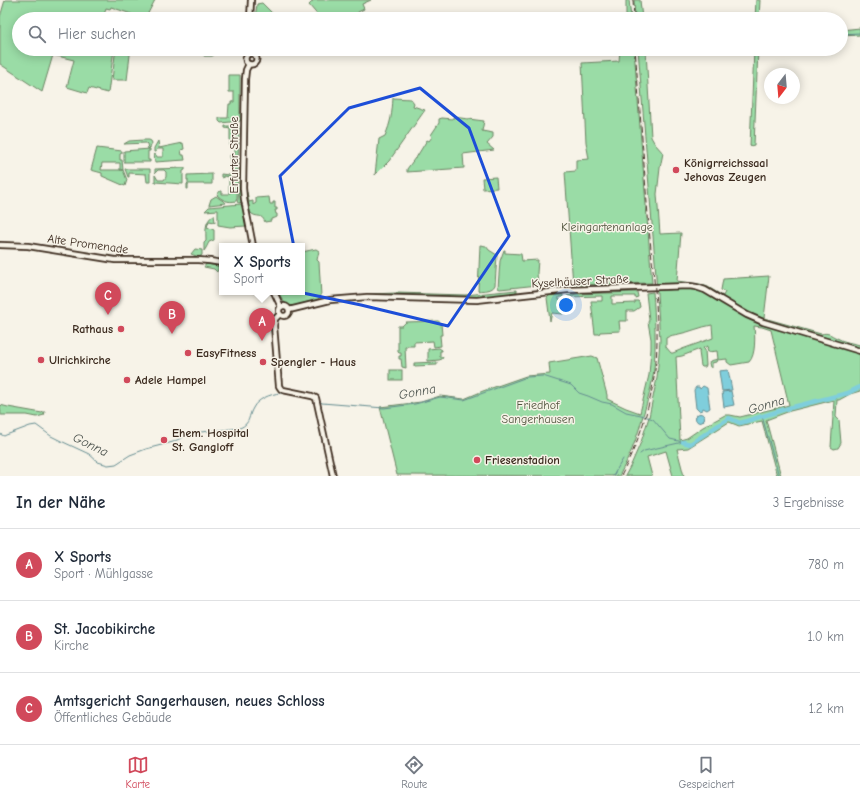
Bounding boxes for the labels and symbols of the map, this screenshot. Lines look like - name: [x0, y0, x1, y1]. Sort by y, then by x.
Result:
- north arrow: [764, 68, 800, 104]
- street label: Erfurter Straße: [227, 116, 241, 194]
- place label: Königrreichssaal Jehovas Zeugen: [684, 156, 768, 184]
- marker: Königrreichssaal Jehovas Zeugen: [671, 165, 681, 175]
- park label: Kleingartenanlage: [561, 220, 653, 234]
- street label: Alte Promenade: [47, 231, 129, 257]
- street label: Kyselhäuser Straße: [531, 271, 629, 291]
- pin: C: [95, 282, 121, 315]
- your location: [556, 295, 576, 315]
- pin: B: [159, 301, 185, 334]
- pin: A: [249, 308, 275, 341]
- place label: Rathaus: [72, 322, 113, 336]
- marker: Rathaus: [116, 324, 126, 334]
- place label: EasyFitness: [196, 346, 256, 360]
- marker: EasyFitness: [183, 348, 193, 358]
- place label: Ulrichkirche: [49, 353, 111, 367]
- marker: Ulrichkirche: [36, 355, 46, 365]
- place label: Spengler - Haus: [271, 355, 356, 369]
- marker: Spengler - Haus: [258, 357, 268, 367]
- place label: Adele Hampel: [135, 373, 206, 387]
- marker: Adele Hampel: [122, 375, 132, 385]
- water label: Gonna: [397, 381, 437, 402]
- water label: Gonna: [746, 392, 786, 417]
- park label: Friedhof Sangerhausen: [502, 398, 574, 426]
- place label: Ehem. Hospital St. Gangloff: [172, 426, 249, 454]
- water label: Gonna: [71, 430, 111, 459]
- marker: Ehem. Hospital St. Gangloff: [159, 435, 169, 445]
- place label: Friesenstadion: [485, 453, 560, 467]
- marker: Friesenstadion: [472, 455, 482, 465]

